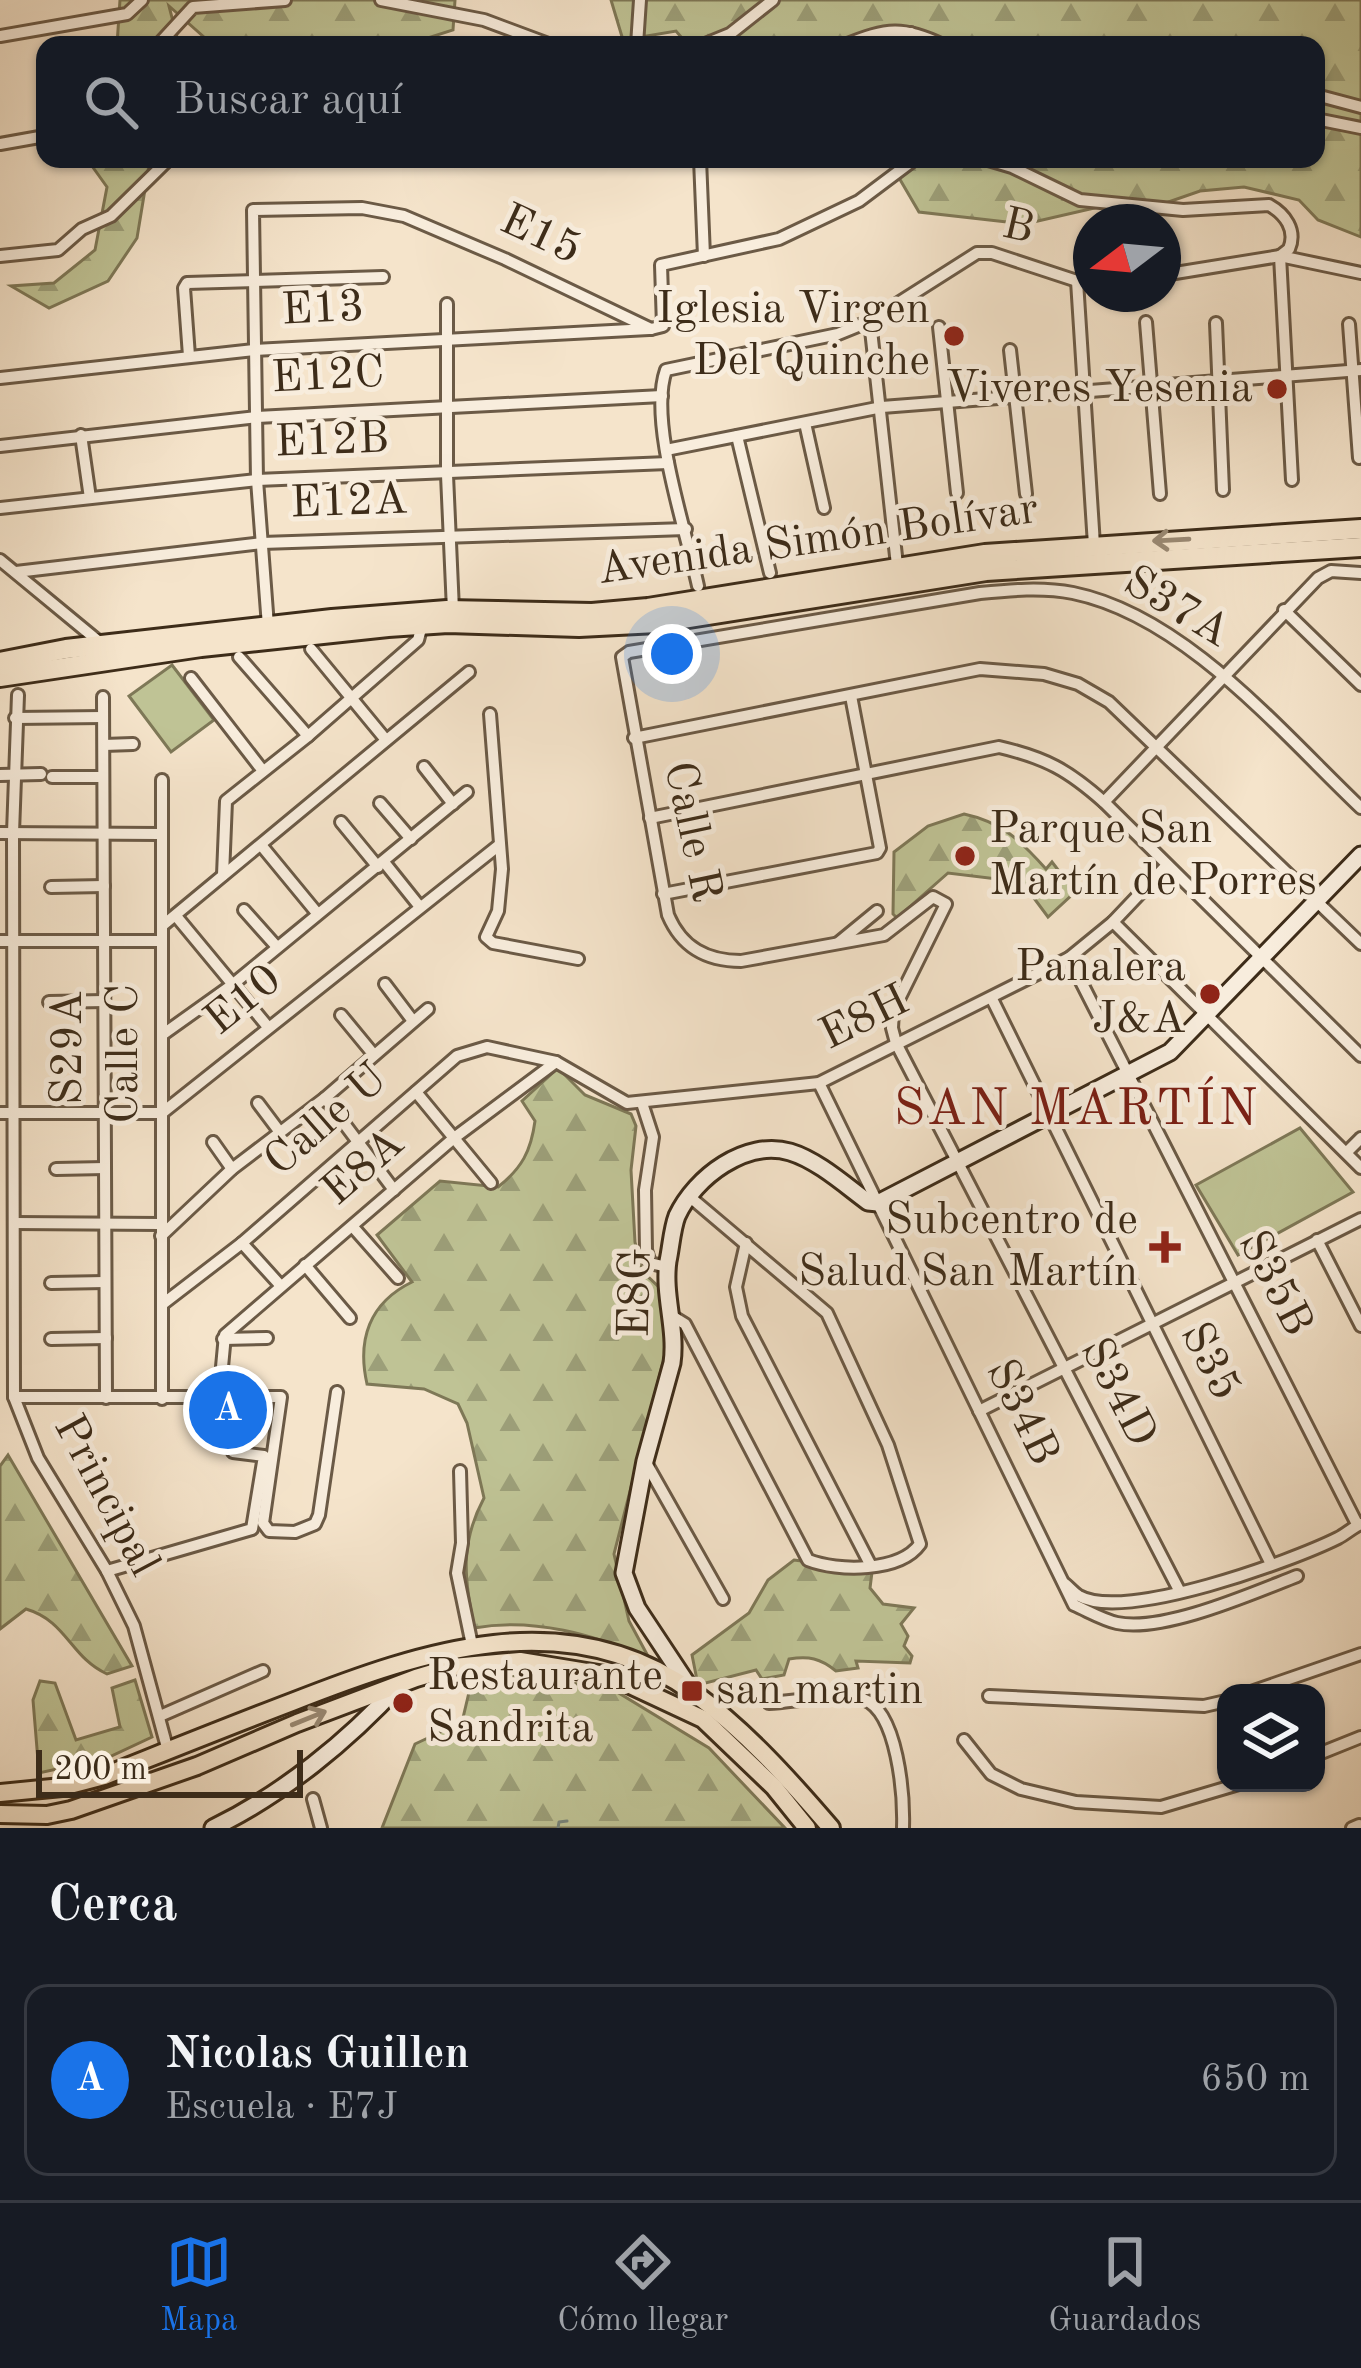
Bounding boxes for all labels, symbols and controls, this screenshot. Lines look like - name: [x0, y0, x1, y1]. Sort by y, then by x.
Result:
- search box: [36, 36, 1325, 168]
- icon: search: [78, 69, 144, 135]
- text: Buscar aquí: [174, 79, 403, 124]
- street label: E15: [493, 198, 587, 274]
- street label: B: [998, 203, 1038, 253]
- north arrow: [1073, 204, 1181, 312]
- street label: E13: [280, 285, 366, 335]
- place label: Iglesia Virgen Del Quinche: [656, 288, 930, 385]
- marker: Iglesia Virgen Del Quinche: [941, 323, 967, 349]
- street label: E12C: [270, 352, 386, 402]
- place label: Viveres Yesenia: [945, 367, 1253, 412]
- marker: Viveres Yesenia: [1264, 376, 1290, 402]
- street label: E12B: [274, 418, 390, 466]
- street label: E12A: [289, 478, 409, 528]
- street label: Avenida Simón Bolívar: [595, 488, 1041, 594]
- one-way arrow: [1152, 529, 1191, 552]
- street label: S37A: [1115, 559, 1237, 657]
- your location: [642, 624, 702, 684]
- street label: Calle R: [654, 758, 728, 906]
- place label: Parque San Martín de Porres: [989, 808, 1317, 905]
- marker: Parque San Martín de Porres: [952, 843, 978, 869]
- place label: Panalera J&A: [1015, 946, 1186, 1043]
- street label: E10: [197, 957, 291, 1045]
- street label: E8H: [814, 978, 916, 1060]
- marker: Panalera J&A: [1197, 981, 1223, 1007]
- street label: Calle C: [103, 984, 148, 1124]
- street label: S29A: [47, 991, 92, 1105]
- street label: Calle U: [257, 1056, 397, 1186]
- district label: SAN MARTÍN: [894, 1076, 1260, 1136]
- street label: E8A: [315, 1121, 413, 1215]
- place label: Subcentro de Salud San Martín: [798, 1199, 1138, 1296]
- street label: S35B: [1229, 1224, 1319, 1344]
- marker: Subcentro de Salud San Martín: [1149, 1231, 1181, 1263]
- street label: E8G: [614, 1248, 660, 1338]
- street label: S35: [1171, 1316, 1247, 1408]
- street label: S34D: [1071, 1331, 1163, 1455]
- street label: S34B: [976, 1353, 1066, 1473]
- pin: A: [189, 1365, 267, 1455]
- street label: Principal: [44, 1408, 166, 1584]
- place label: Restaurante Sandrita: [427, 1655, 663, 1752]
- place label: san martin: [716, 1669, 923, 1714]
- marker: san martin: [679, 1678, 705, 1704]
- map controls: [1217, 1684, 1325, 1792]
- button: layers: [1217, 1684, 1325, 1792]
- marker: Restaurante Sandrita: [390, 1690, 416, 1716]
- one-way arrow: [290, 1706, 327, 1727]
- scale bar: [36, 1744, 303, 1797]
- text: 200 m: [54, 1754, 147, 1787]
- text: Cerca: [48, 1881, 178, 1932]
- text: Nicolas Guillen: [165, 2033, 470, 2078]
- text: A: [75, 2060, 105, 2099]
- text: 650 m: [1200, 2060, 1310, 2099]
- text: Escuela · E7J: [165, 2088, 398, 2127]
- tab: Mapa: [160, 2229, 237, 2342]
- tab: Cómo llegar: [557, 2229, 728, 2342]
- tab: Guardados: [1048, 2229, 1201, 2342]

